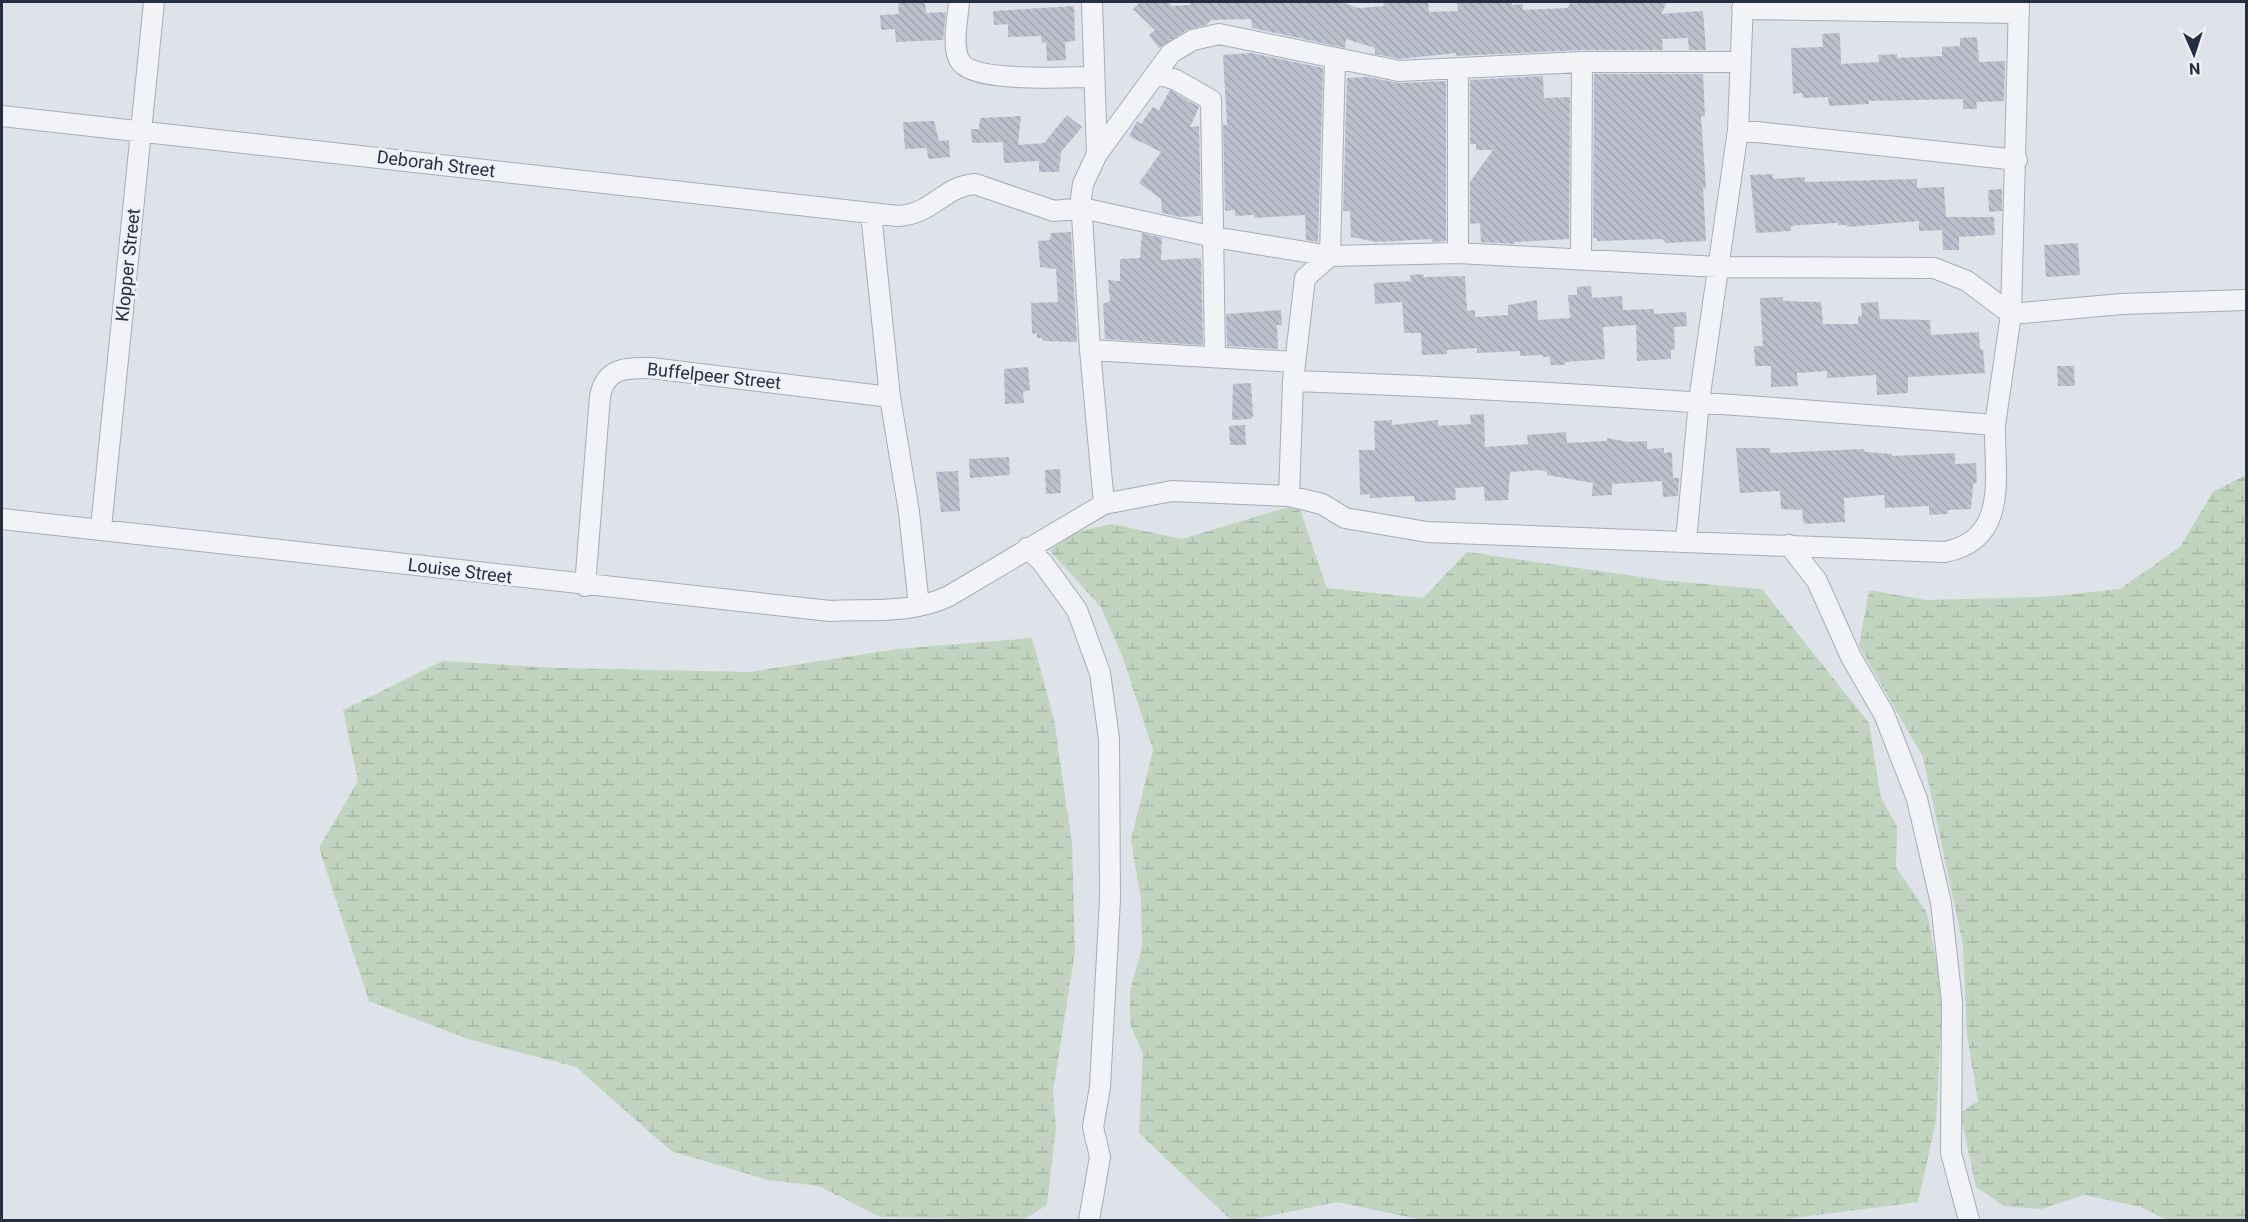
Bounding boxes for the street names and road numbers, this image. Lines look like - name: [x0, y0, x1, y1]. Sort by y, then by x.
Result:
- street label: Deborah Street: [376, 146, 497, 181]
- street label: Klopper Street: [111, 207, 144, 323]
- street label: Buffelpeer Street: [646, 358, 782, 393]
- street label: Louise Street: [407, 554, 514, 587]

